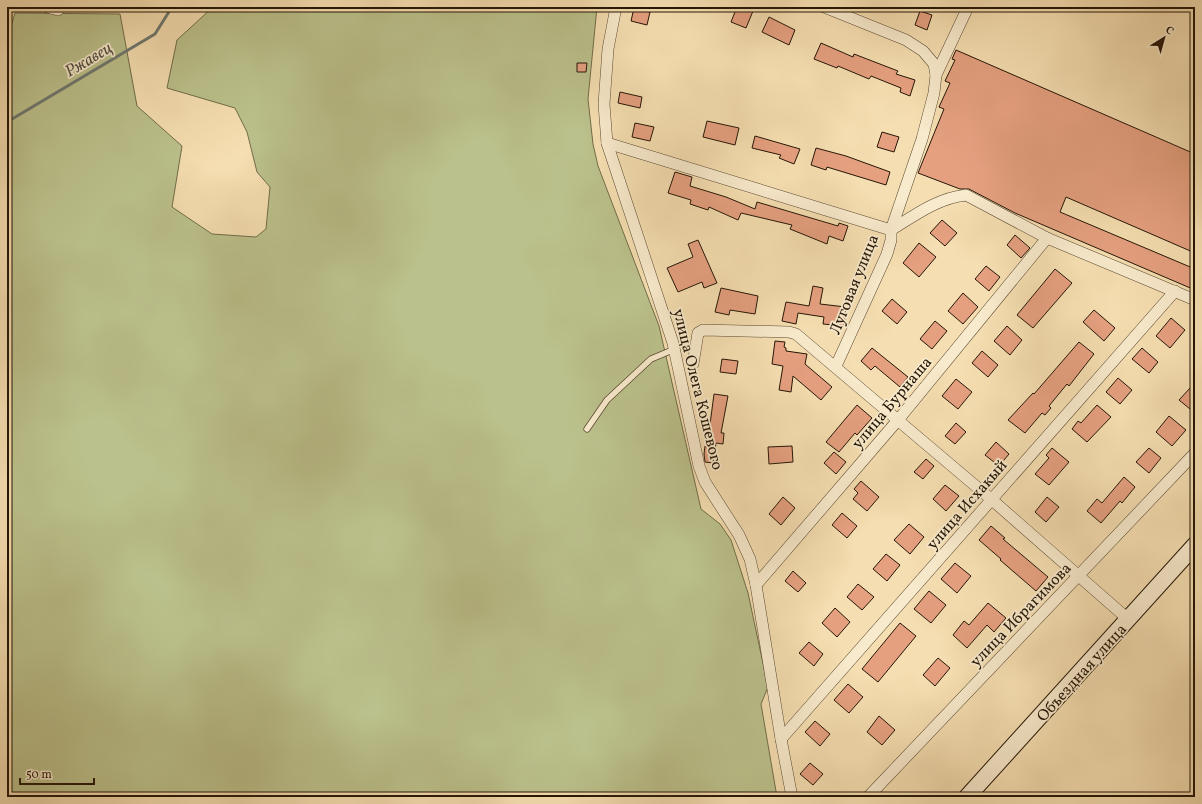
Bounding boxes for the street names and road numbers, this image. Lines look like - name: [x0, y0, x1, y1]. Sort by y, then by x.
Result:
- street label: Луговая улица: [825, 231, 885, 338]
- street label: улица Олега Кошевого: [666, 307, 728, 472]
- street label: улица Бурнаша: [847, 352, 938, 454]
- street label: улица Исхакый: [922, 455, 1013, 555]
- street label: улица Ибрагимова: [966, 558, 1077, 673]
- street label: Объездная улица: [1032, 619, 1133, 727]

